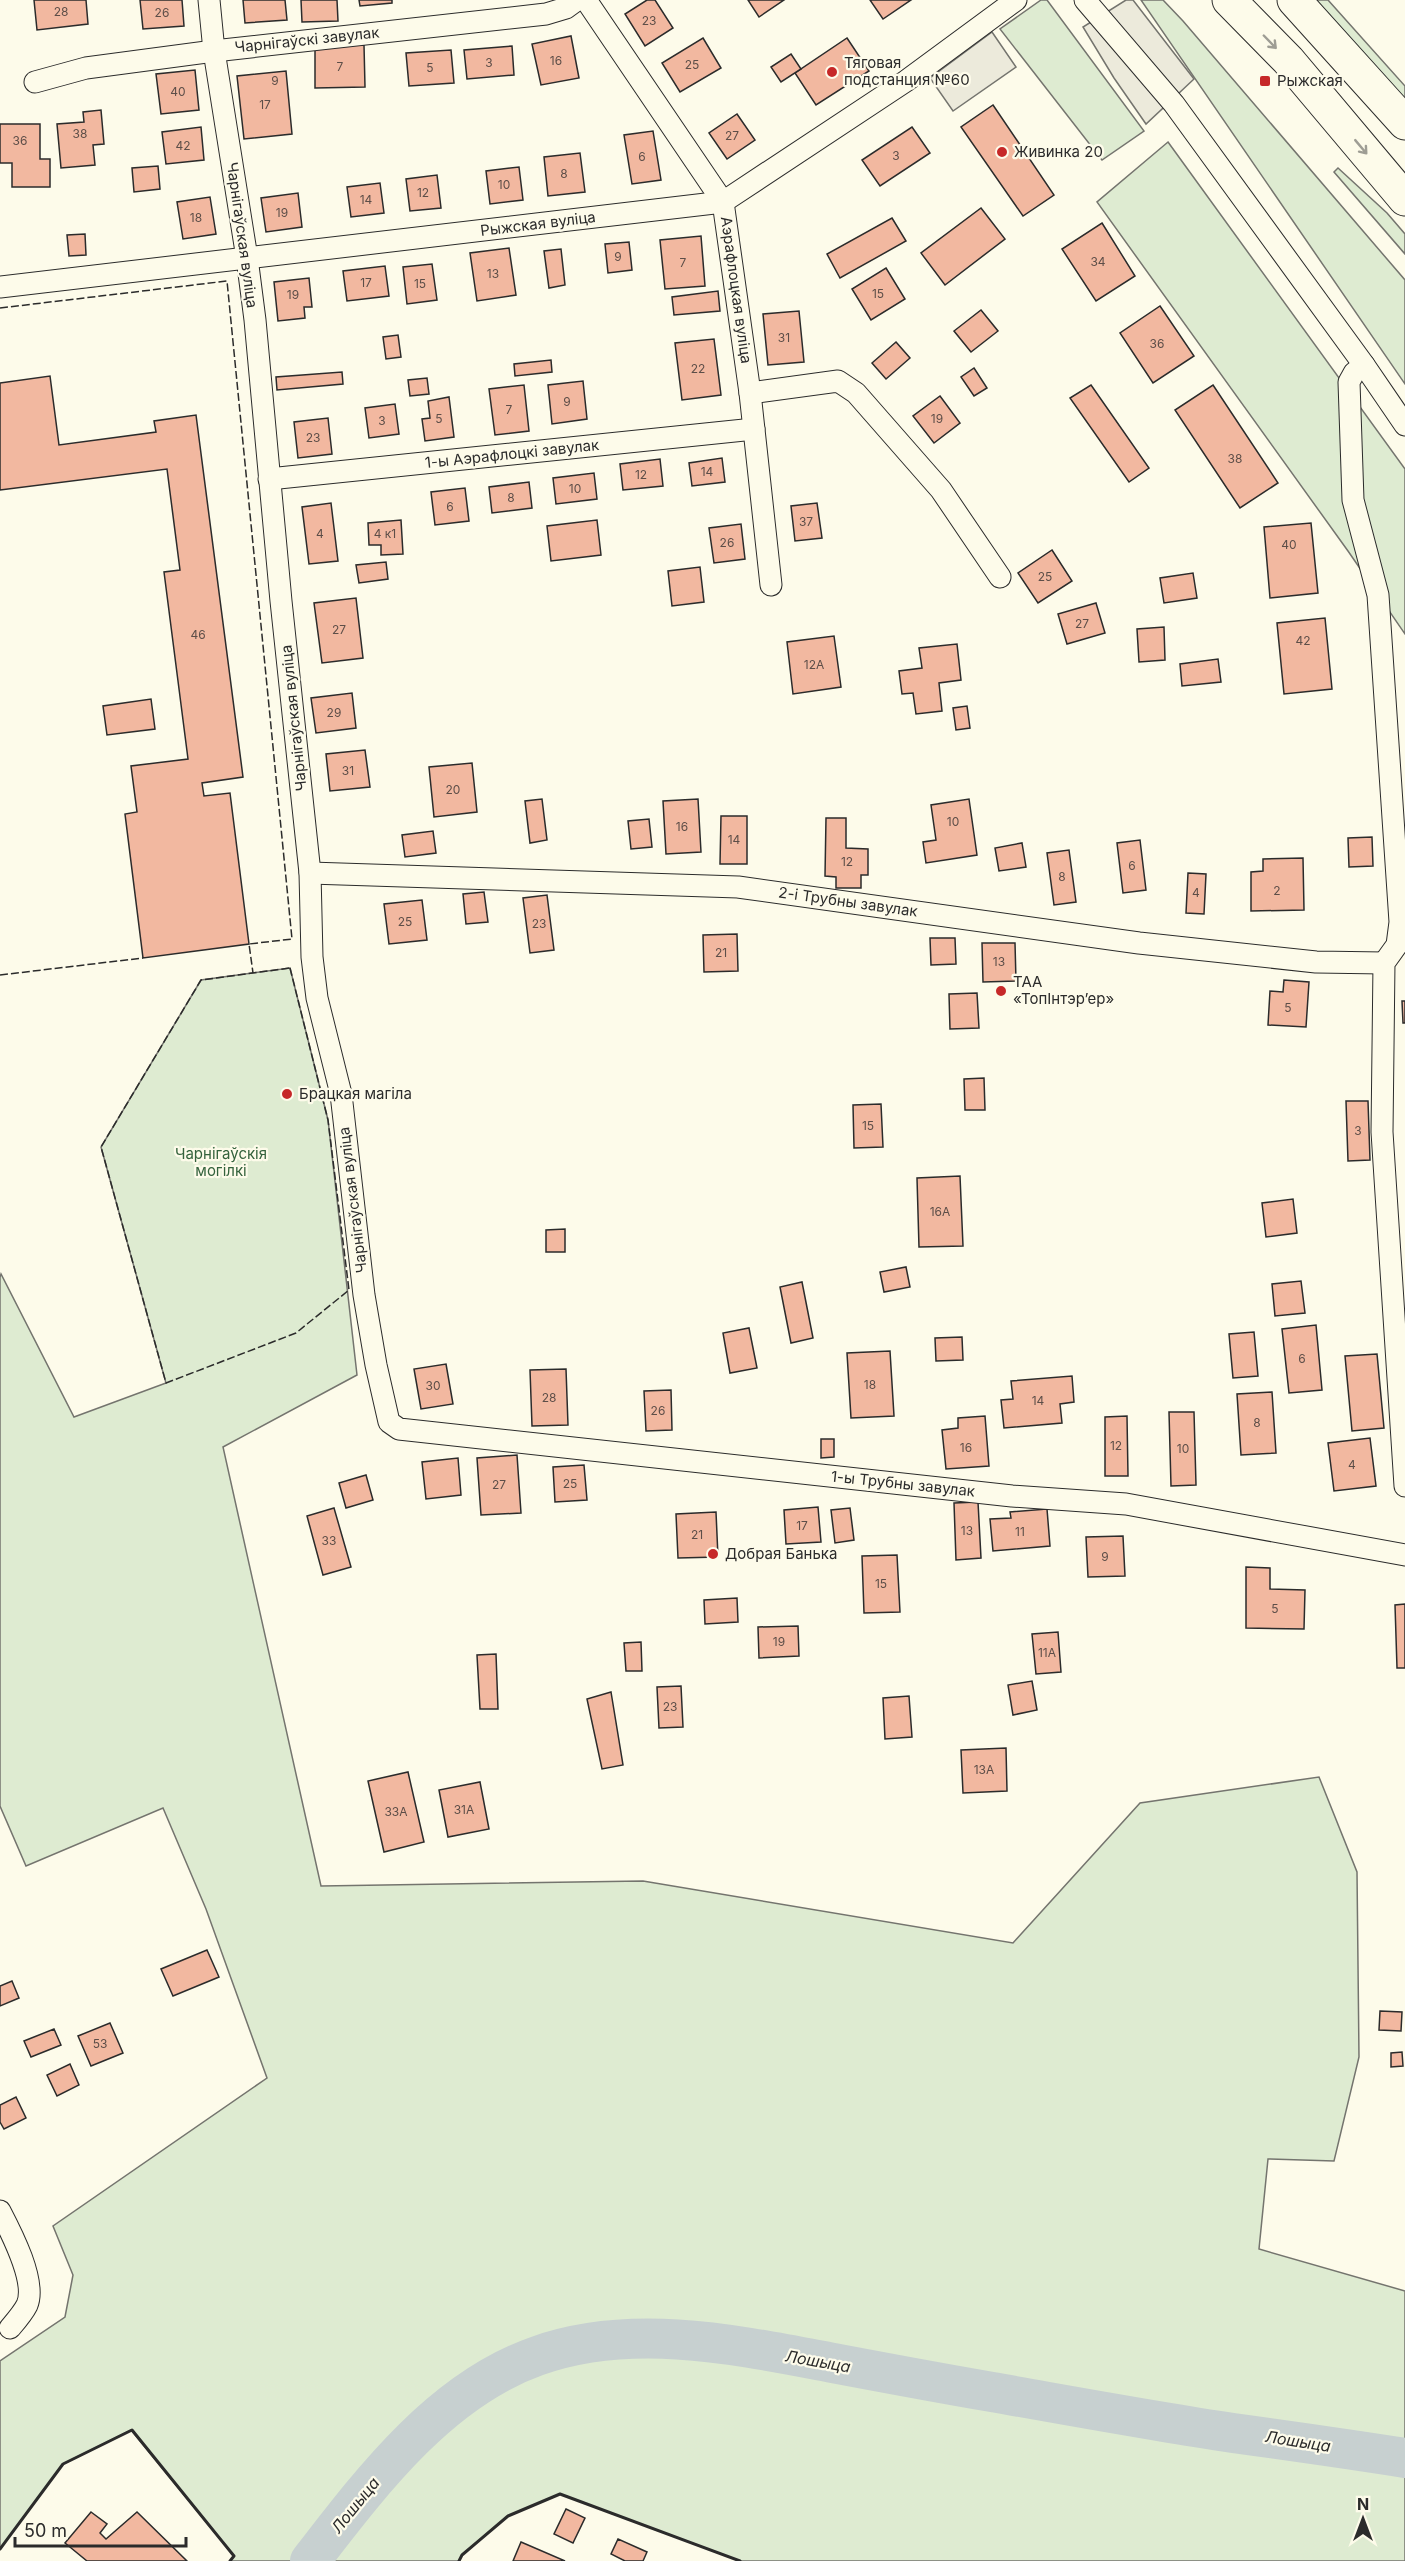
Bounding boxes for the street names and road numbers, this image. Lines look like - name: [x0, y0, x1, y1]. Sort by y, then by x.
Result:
- street label: Чарнігаўскі завулак: [234, 22, 380, 57]
- street label: Чарнігаўская вуліца: [223, 161, 262, 309]
- street label: Рыжская вуліца: [479, 207, 597, 240]
- street label: Аэрафлоцкая вуліца: [717, 215, 756, 365]
- street label: 1-ы Аэрафлоцкі завулак: [424, 435, 600, 472]
- street label: Чарнігаўская вуліца: [276, 644, 311, 792]
- street label: 2-і Трубны завулак: [777, 882, 919, 921]
- street label: Чарнігаўская вуліца: [334, 1126, 371, 1274]
- street label: 1-ы Трубны завулак: [830, 1466, 976, 1501]

